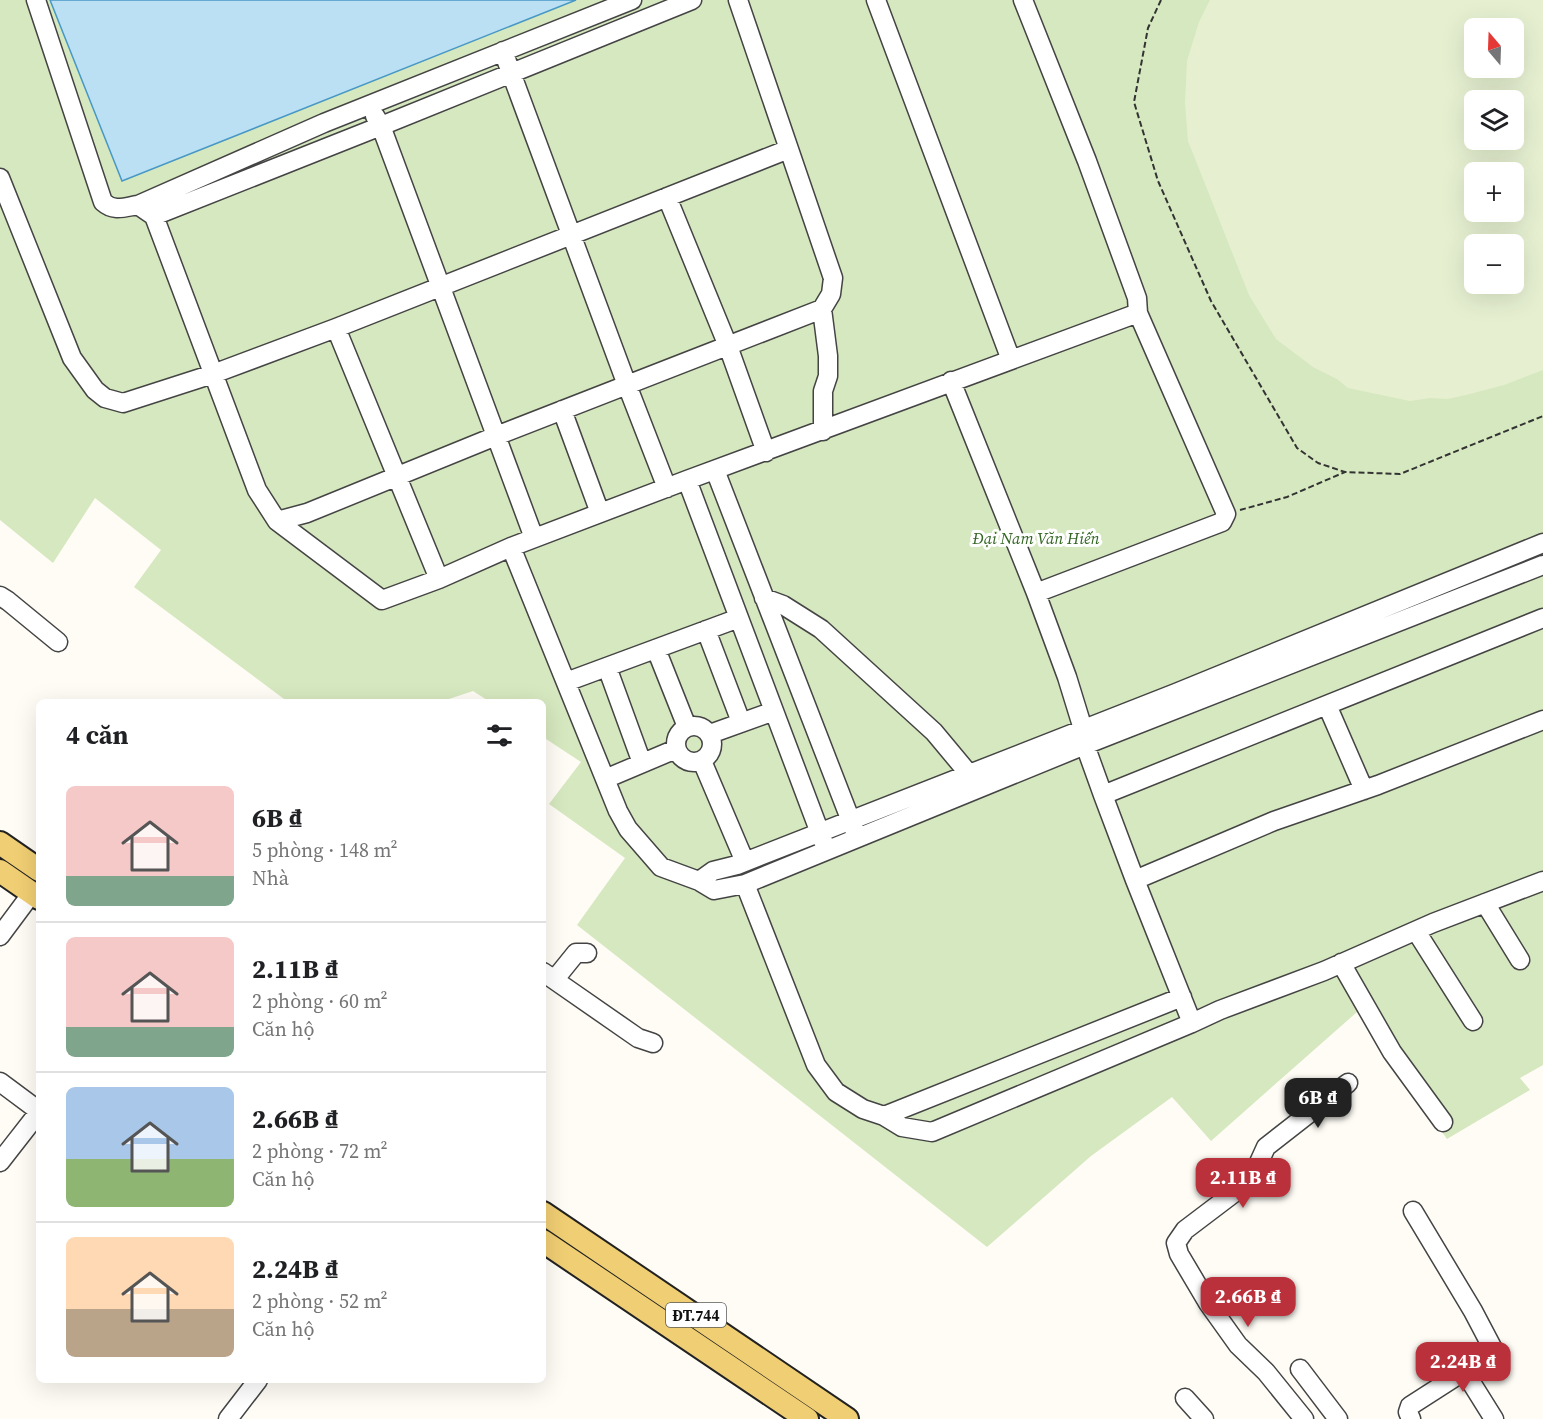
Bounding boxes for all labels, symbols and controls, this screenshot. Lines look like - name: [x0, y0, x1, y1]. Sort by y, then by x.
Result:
- north arrow: [1464, 18, 1524, 78]
- map controls: [1464, 18, 1524, 294]
- button: layers: [1464, 90, 1524, 150]
- button: +: [1464, 162, 1524, 222]
- button: −: [1464, 234, 1524, 294]
- park label: Đại Nam Văn Hiến: [971, 527, 1100, 549]
- text: 4 căn: [66, 717, 129, 753]
- icon: filters: [483, 719, 516, 752]
- text: 6B ₫: [252, 800, 303, 836]
- icon: home: [114, 810, 186, 882]
- text: 5 phòng · 148 m²: [252, 836, 398, 864]
- text: Nhà: [252, 864, 289, 892]
- text: 2.11B ₫: [252, 951, 339, 987]
- icon: home: [114, 961, 186, 1033]
- text: 2 phòng · 60 m²: [252, 987, 388, 1015]
- text: Căn hộ: [252, 1015, 314, 1043]
- pin: 6B ₫: [1282, 1078, 1354, 1129]
- text: 6B ₫: [1299, 1083, 1337, 1111]
- text: 2.66B ₫: [252, 1101, 339, 1137]
- icon: home: [114, 1111, 186, 1183]
- text: 2 phòng · 72 m²: [252, 1137, 388, 1165]
- pin: 2.11B ₫: [1188, 1158, 1298, 1209]
- text: 2.11B ₫: [1210, 1163, 1276, 1191]
- text: Căn hộ: [252, 1165, 314, 1193]
- text: 2.24B ₫: [252, 1251, 339, 1287]
- icon: home: [114, 1261, 186, 1333]
- pin: 2.66B ₫: [1193, 1277, 1303, 1328]
- text: 2.66B ₫: [1215, 1282, 1281, 1310]
- text: 2 phòng · 52 m²: [252, 1287, 388, 1315]
- road number: ĐT.744: [666, 1303, 726, 1327]
- text: Căn hộ: [252, 1315, 314, 1343]
- pin: 2.24B ₫: [1408, 1342, 1518, 1393]
- text: 2.24B ₫: [1430, 1347, 1496, 1375]

